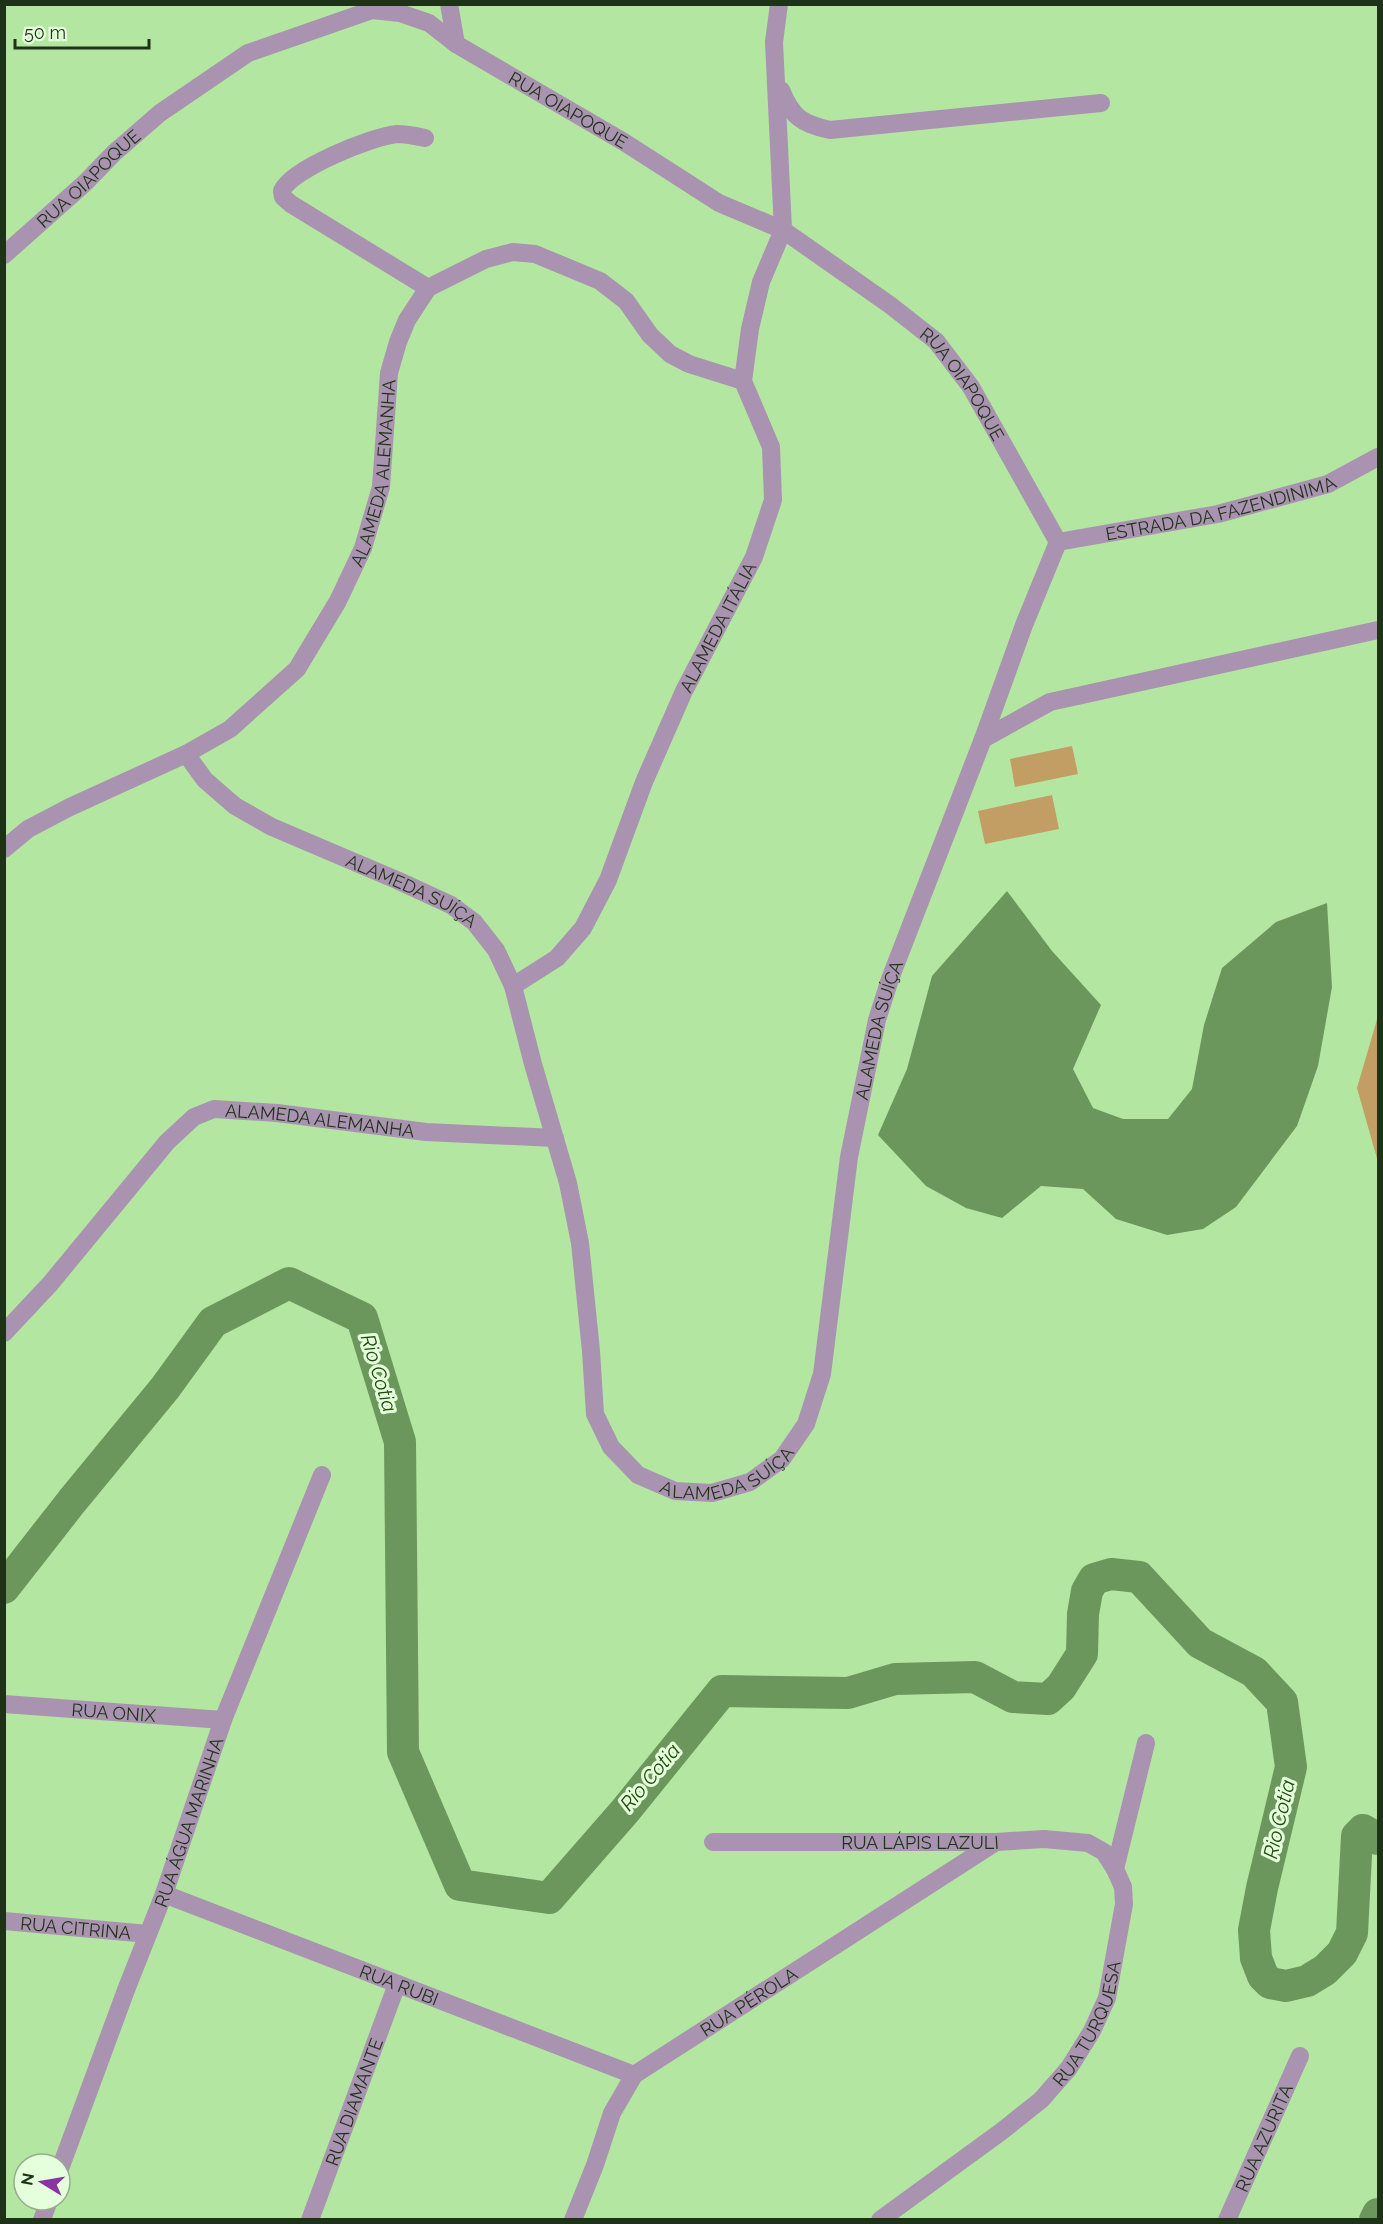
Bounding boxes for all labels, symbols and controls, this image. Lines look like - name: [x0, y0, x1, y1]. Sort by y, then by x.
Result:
- scale bar: [15, 12, 148, 50]
- text: 50 m: [24, 22, 66, 43]
- street label: RUA OIAPOQUE: [505, 67, 632, 152]
- street label: RUA OIAPOQUE: [32, 125, 144, 232]
- street label: RUA OIAPOQUE: [916, 322, 1009, 444]
- street label: ALAMEDA ALEMANHA: [345, 379, 399, 570]
- street label: ESTRADA DA FAZENDINIMA: [1104, 471, 1339, 544]
- street label: ALAMEDA ITÁLIA: [675, 558, 760, 696]
- street label: ALAMEDA SUÍÇA: [343, 849, 481, 931]
- street label: ALAMEDA SUÍÇA: [850, 957, 907, 1102]
- street label: ALAMEDA ALEMANHA: [224, 1099, 416, 1141]
- water label: Rio Cotia: [356, 1331, 402, 1415]
- street label: ALAMEDA SUÍÇA: [657, 1443, 798, 1503]
- street label: RUA ONIX: [71, 1698, 157, 1726]
- street label: RUA ÁGUA MARINHA: [149, 1734, 227, 1910]
- water label: Rio Cotia: [615, 1739, 685, 1815]
- water label: Rio Cotia: [1258, 1777, 1300, 1861]
- street label: RUA LÁPIS LAZULI: [841, 1831, 999, 1853]
- street label: RUA CITRINA: [19, 1912, 132, 1943]
- street label: RUA TURQUESA: [1048, 1959, 1124, 2090]
- street label: RUA RUBI: [357, 1960, 442, 2009]
- street label: RUA PÉROLA: [696, 1962, 801, 2040]
- street label: RUA DIAMANTE: [320, 2035, 387, 2168]
- street label: RUA AZURITA: [1230, 2081, 1297, 2195]
- north arrow: [12, 2152, 72, 2212]
- text: N: [17, 2171, 38, 2187]

